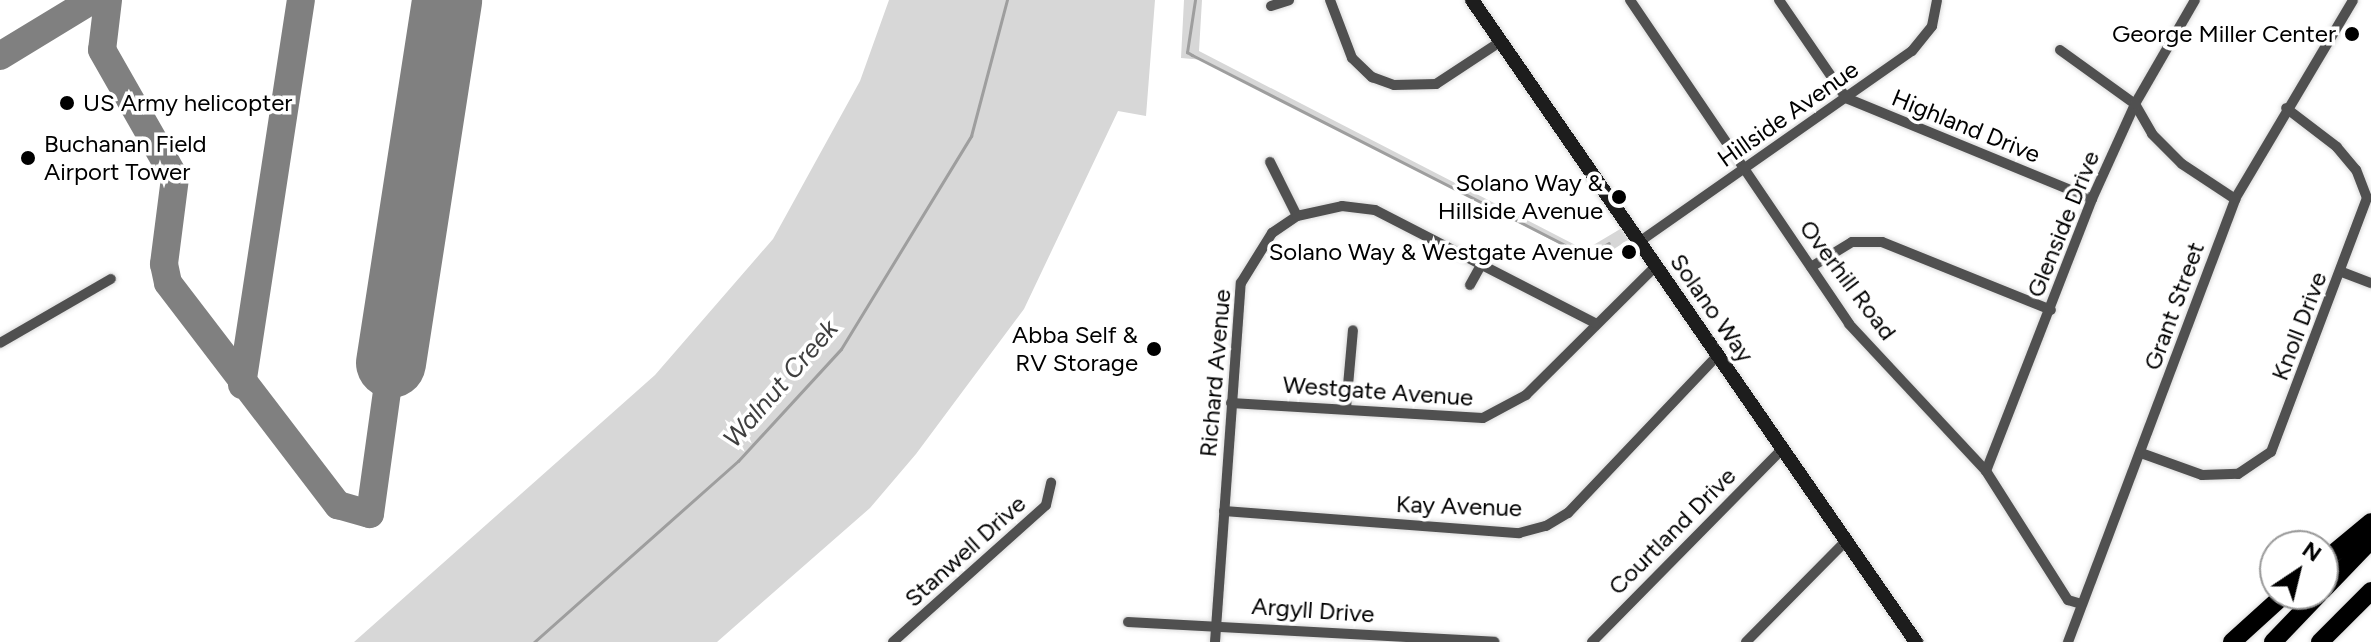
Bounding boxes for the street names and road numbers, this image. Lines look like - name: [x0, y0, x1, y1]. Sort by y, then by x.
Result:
- street label: Hillside Avenue: [1712, 55, 1864, 173]
- street label: Highland Drive: [1888, 83, 2044, 169]
- street label: Glenside Drive: [2021, 147, 2105, 301]
- street label: Overhill Road: [1794, 214, 1902, 346]
- street label: Grant Street: [2138, 238, 2210, 374]
- street label: Solano Way: [1664, 248, 1760, 368]
- street label: Knoll Drive: [2265, 268, 2333, 384]
- street label: Richard Avenue: [1193, 288, 1237, 458]
- street label: Westgate Avenue: [1282, 370, 1474, 412]
- street label: Courtland Drive: [1602, 461, 1742, 601]
- street label: Stanwell Drive: [899, 489, 1031, 613]
- street label: Kay Avenue: [1395, 489, 1523, 523]
- street label: Argyll Drive: [1251, 591, 1375, 629]

